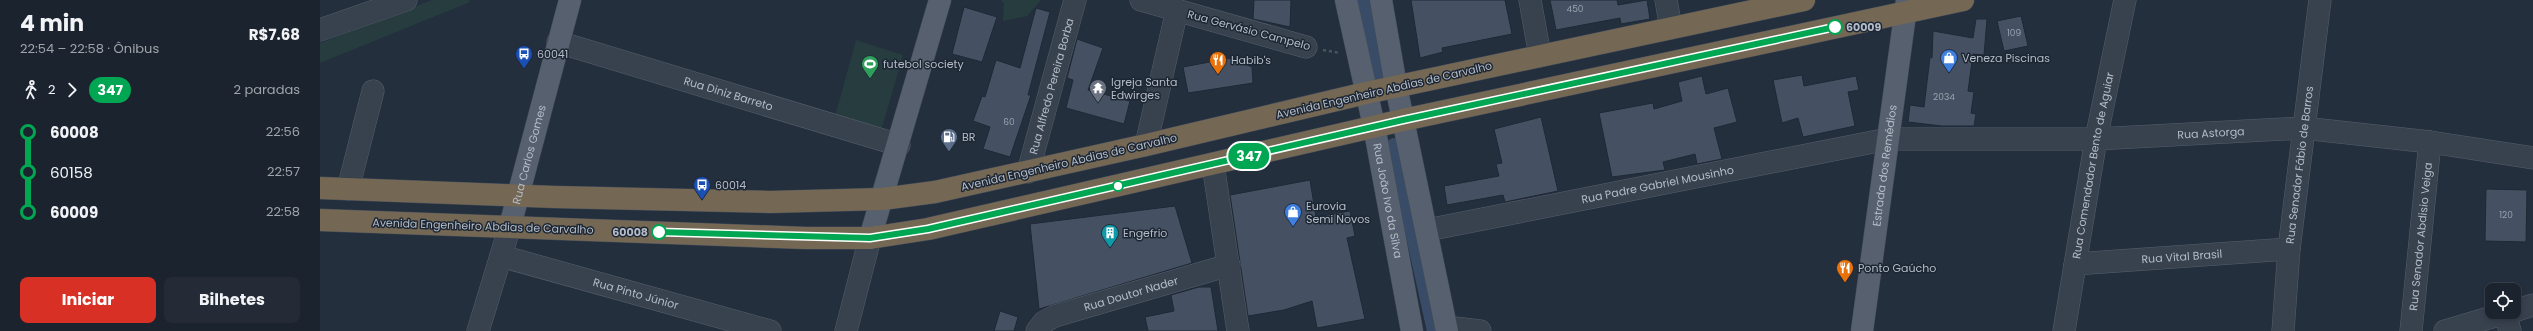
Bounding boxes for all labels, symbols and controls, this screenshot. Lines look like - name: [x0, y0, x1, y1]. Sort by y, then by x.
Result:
- house number: 450: [1567, 3, 1584, 15]
- street label: Rua Gervásio Campelo: [1186, 6, 1312, 54]
- text: 4 min: [20, 8, 84, 39]
- street label: Rua Alfredo Pereira Borba: [1025, 16, 1078, 156]
- marker: 60009: [1827, 19, 1843, 35]
- place label: 60009: [1846, 19, 1882, 35]
- text: R$7.68: [249, 24, 300, 45]
- house number: 109: [2007, 27, 2021, 39]
- text: 22:54 – 22:58 · Ônibus: [20, 39, 159, 58]
- bus stop icon: 60041: [514, 44, 534, 69]
- place label: 60041: [537, 46, 568, 62]
- shop icon: Veneza Piscinas: [1939, 48, 1959, 73]
- restaurant icon: Habib's: [1208, 50, 1228, 75]
- place label: Veneza Piscinas: [1962, 50, 2050, 66]
- place label: Habib's: [1231, 52, 1271, 68]
- sports icon: futebol society: [860, 54, 880, 79]
- place label: futebol society: [883, 56, 965, 72]
- street label: Avenida Engenheiro Abdias de Carvalho: [1274, 57, 1494, 123]
- street label: Rua Comendador Bento de Aguiar: [2068, 71, 2118, 260]
- street label: Rua Diniz Barreto: [682, 72, 775, 115]
- place label: Igreja Santa Edwirges: [1111, 74, 1178, 103]
- temple icon: Igreja Santa Edwirges: [1088, 78, 1108, 103]
- icon: walk: [20, 79, 42, 101]
- icon: forward: [61, 79, 83, 101]
- text: 2: [48, 80, 55, 99]
- text: 347: [97, 80, 123, 100]
- text: 2 paradas: [233, 80, 300, 99]
- street label: Rua Senador Fábio de Barros: [2282, 85, 2317, 245]
- house number: 2034: [1933, 91, 1955, 103]
- street label: Rua Carlos Gomes: [508, 103, 550, 206]
- street label: Estrada dos Remédios: [1868, 103, 1901, 227]
- house number: 60: [1003, 116, 1015, 128]
- text: 60008: [50, 122, 99, 143]
- text: 22:56: [266, 122, 300, 141]
- street label: Rua Astorga: [2177, 123, 2245, 143]
- fuel station icon: BR: [939, 127, 959, 152]
- street label: Avenida Engenheiro Abdias de Carvalho: [959, 129, 1179, 195]
- place label: BR: [962, 129, 976, 145]
- street label: Rua João Ivo da Silva: [1369, 142, 1406, 259]
- line badge: 347: [1226, 143, 1272, 169]
- text: 347: [1236, 146, 1262, 166]
- text: 60158: [50, 162, 93, 183]
- text: 22:57: [267, 162, 300, 181]
- street label: Rua Padre Gabriel Mousinho: [1580, 162, 1735, 207]
- street label: Rua Senador Abdisio Veiga: [2405, 162, 2436, 311]
- bus stop icon: 60014: [692, 175, 712, 200]
- place label: 60014: [715, 177, 746, 193]
- unlabelled marker: [1112, 180, 1124, 192]
- place label: Eurovia Semi Novos: [1306, 198, 1370, 227]
- text: 60009: [50, 202, 98, 223]
- text: 22:58: [266, 202, 300, 221]
- shop icon: Eurovia Semi Novos: [1283, 202, 1303, 227]
- house number: 120: [2499, 209, 2513, 221]
- street label: Avenida Engenheiro Abdias de Carvalho: [372, 214, 594, 238]
- building icon: Engefrio: [1100, 223, 1120, 248]
- place label: 60008: [612, 224, 648, 240]
- marker: 60008: [651, 224, 667, 240]
- place label: Engefrio: [1123, 225, 1167, 241]
- street label: Rua Vital Brasil: [2141, 246, 2223, 267]
- restaurant icon: Ponto Gaúcho: [1835, 258, 1855, 283]
- place label: Ponto Gaúcho: [1858, 260, 1936, 276]
- street label: Rua Doutor Nader: [1082, 272, 1180, 315]
- street label: Rua Pinto Júnior: [591, 274, 680, 313]
- button: Iniciar: [20, 277, 156, 323]
- button: Bilhetes: [164, 277, 300, 323]
- map controls: [2485, 283, 2521, 319]
- button: locate: [2485, 283, 2521, 319]

